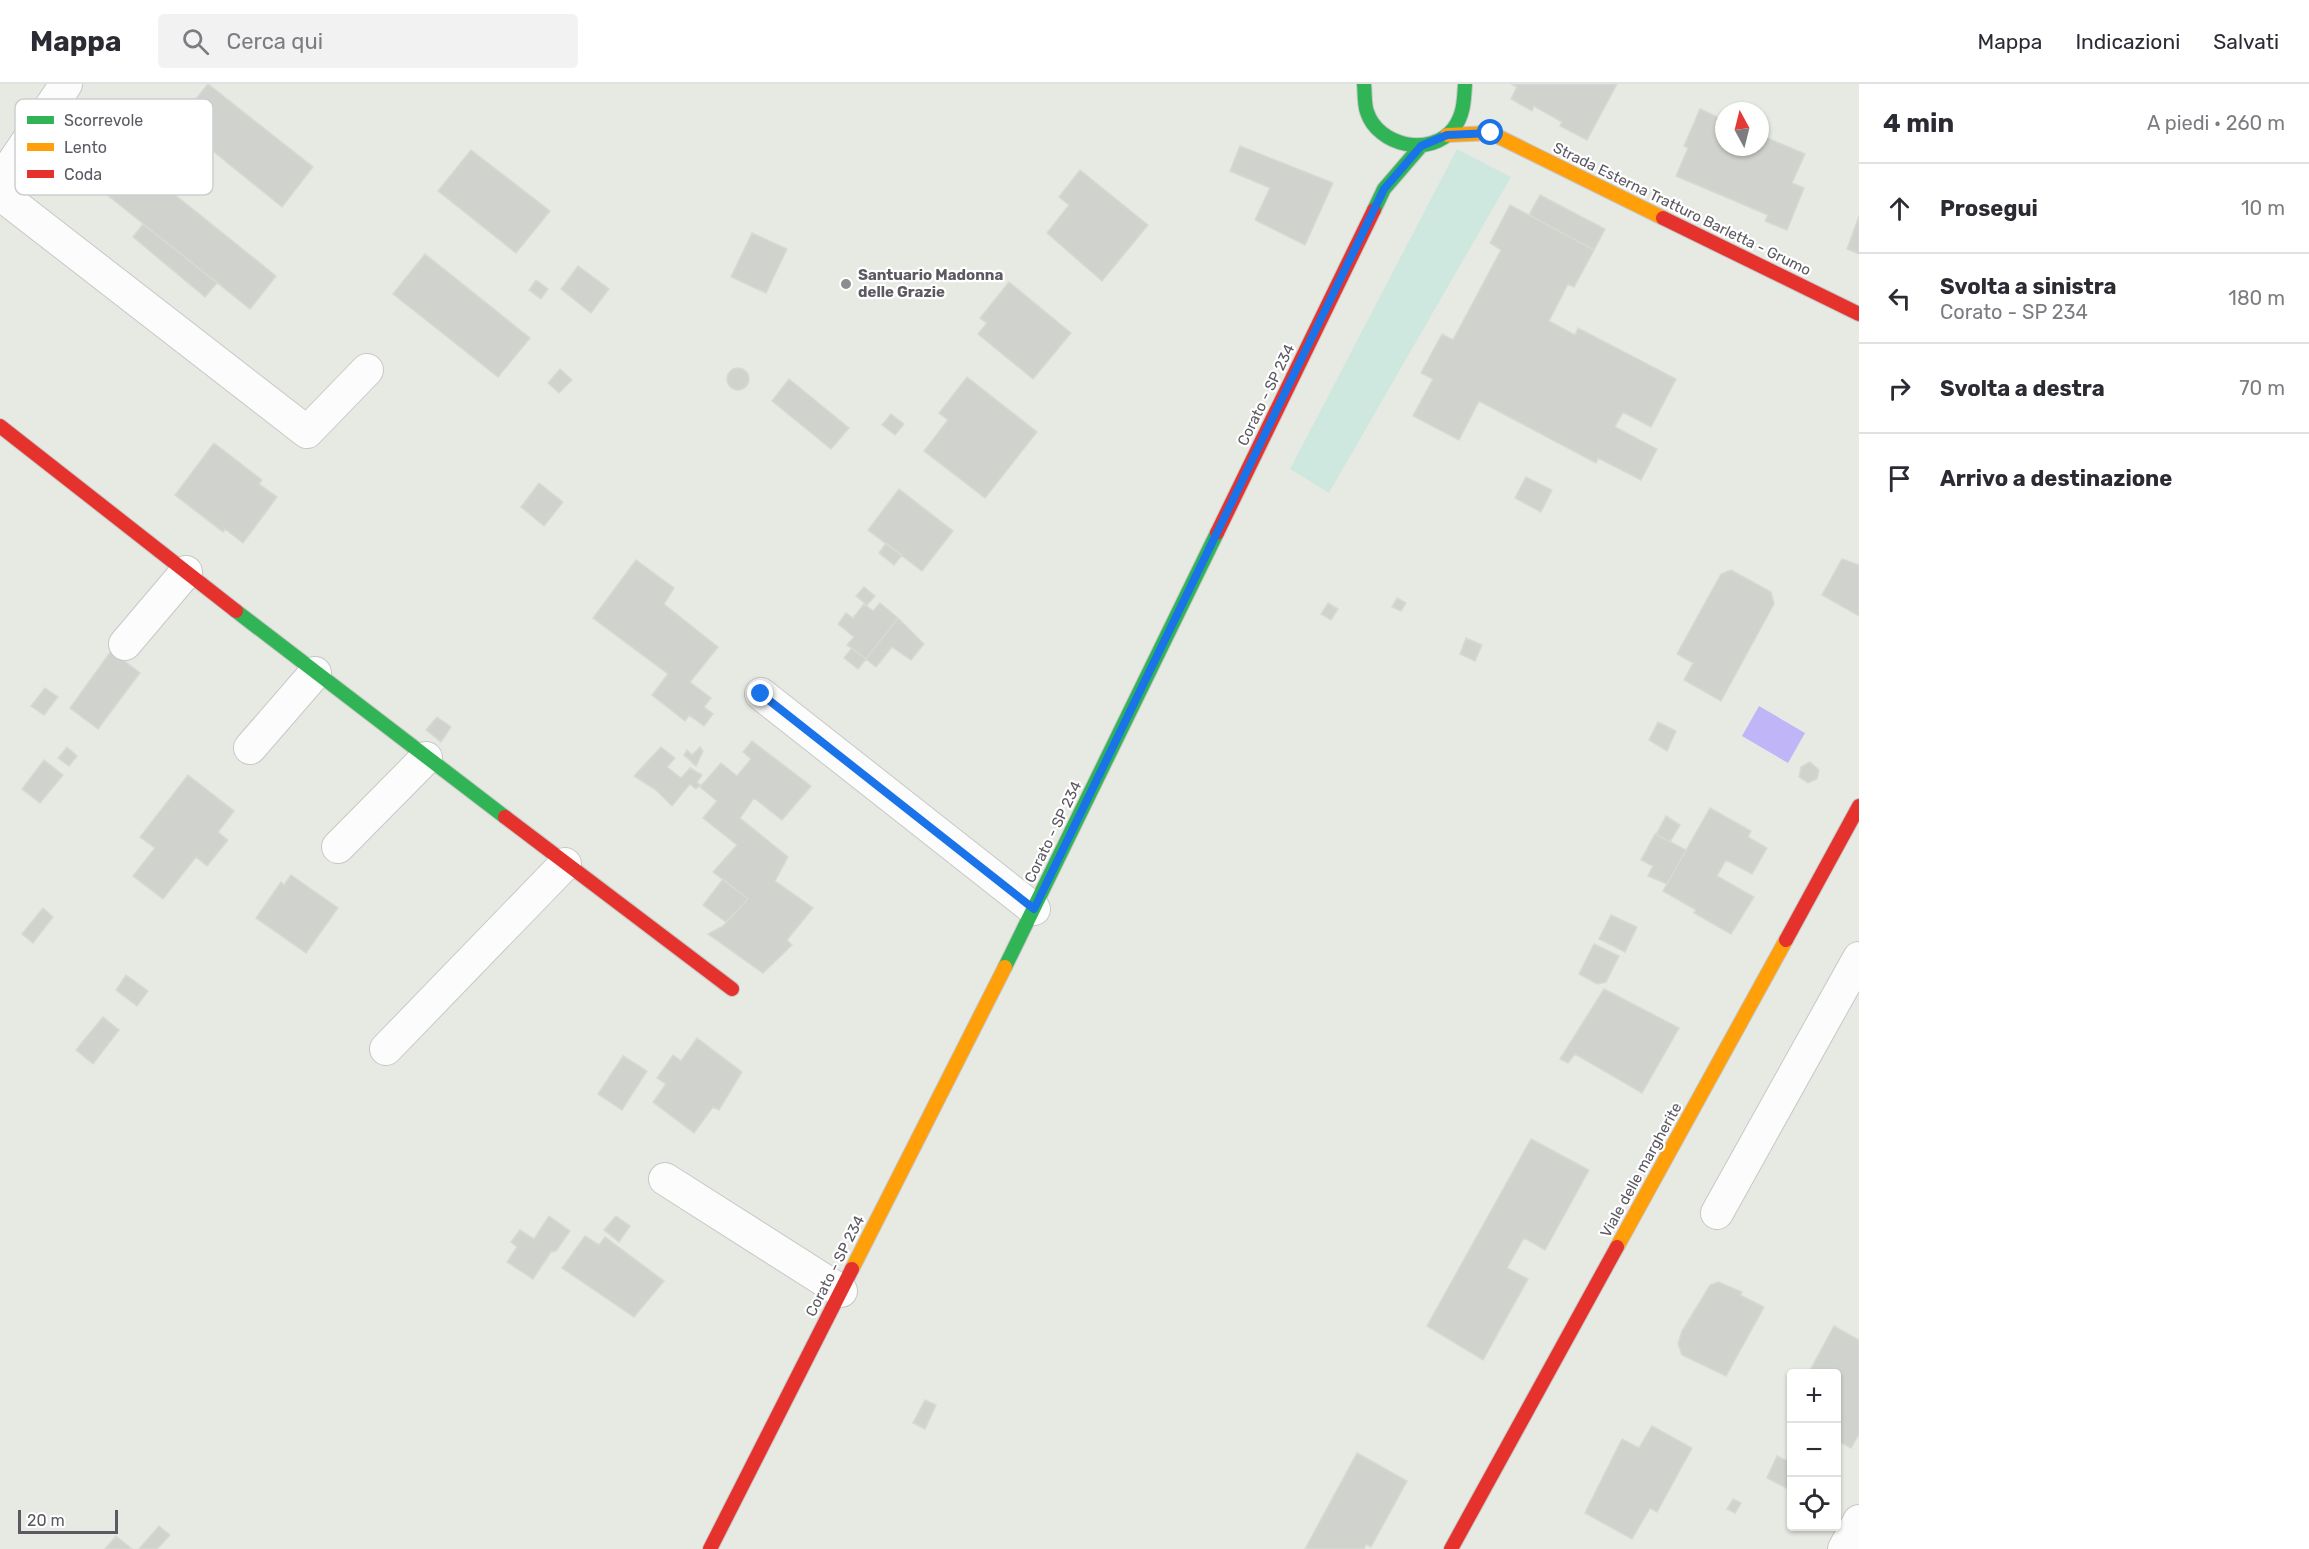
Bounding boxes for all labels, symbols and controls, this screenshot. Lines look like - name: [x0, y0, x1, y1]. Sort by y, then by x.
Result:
- search box: [158, 14, 578, 68]
- text: Mappa: [30, 25, 122, 58]
- icon: search: [179, 25, 212, 58]
- text: Cerca qui: [227, 28, 323, 55]
- text: Mappa: [1977, 29, 2042, 54]
- text: Indicazioni: [2075, 29, 2180, 54]
- text: Salvati: [2213, 29, 2279, 54]
- legend: [15, 99, 213, 195]
- north arrow: [1715, 102, 1769, 156]
- text: 4 min: [1883, 108, 1954, 139]
- text: Scorrevole: [64, 111, 143, 130]
- text: A piedi · 260 m: [2147, 111, 2285, 135]
- route start: [1477, 119, 1503, 145]
- text: Lento: [64, 138, 107, 157]
- street label: Strada Esterna Tratturo Barletta - Grumo: [1550, 139, 1814, 279]
- text: Coda: [64, 165, 102, 184]
- icon: ahead: [1883, 192, 1916, 225]
- text: Prosegui: [1940, 195, 2038, 222]
- text: 10 m: [2241, 196, 2285, 220]
- place label: Santuario Madonna delle Grazie: [858, 266, 1003, 301]
- text: Svolta a sinistra: [1940, 273, 2117, 300]
- marker: Santuario Madonna delle Grazie: [839, 277, 853, 291]
- icon: left: [1883, 282, 1916, 315]
- text: 180 m: [2228, 286, 2285, 310]
- text: Corato - SP 234: [1940, 300, 2088, 324]
- street label: Corato - SP 234: [1234, 341, 1298, 449]
- icon: right: [1883, 372, 1916, 405]
- text: Svolta a destra: [1940, 375, 2105, 402]
- text: 70 m: [2239, 376, 2285, 400]
- icon: arrive: [1883, 462, 1916, 495]
- text: Arrivo a destinazione: [1940, 465, 2172, 492]
- route end: [747, 680, 773, 706]
- street label: Corato - SP 234: [1021, 778, 1085, 886]
- street label: Viale delle margherite: [1596, 1099, 1686, 1241]
- street label: Corato - SP 234: [802, 1213, 868, 1319]
- map controls: [1787, 1369, 1841, 1531]
- button: +: [1787, 1369, 1841, 1423]
- button: −: [1787, 1423, 1841, 1477]
- button: locate: [1787, 1477, 1841, 1531]
- scale bar: [18, 1507, 118, 1534]
- text: 20 m: [27, 1511, 65, 1530]

